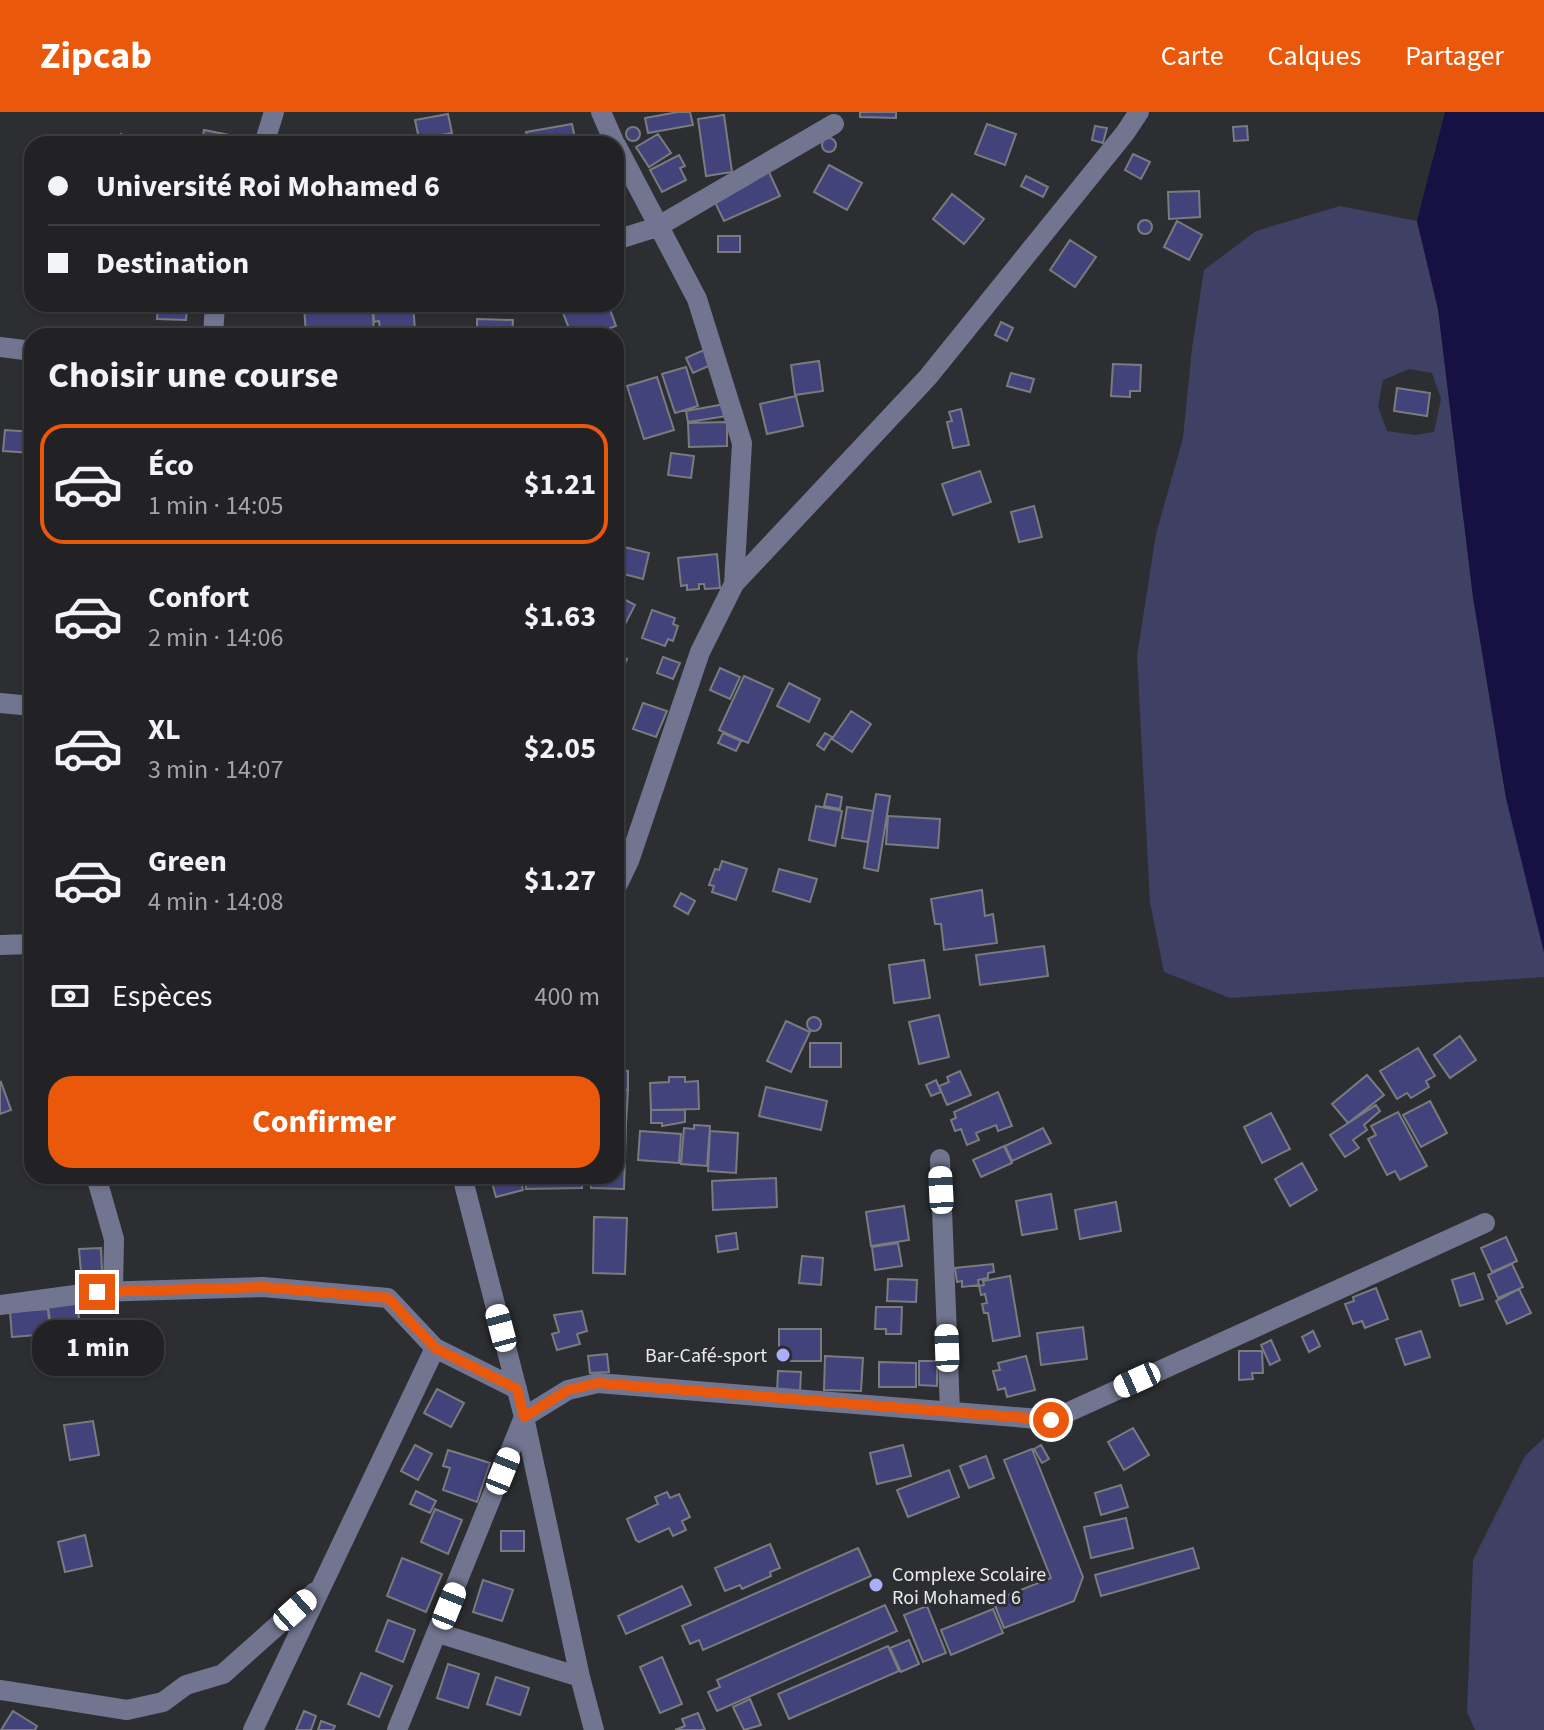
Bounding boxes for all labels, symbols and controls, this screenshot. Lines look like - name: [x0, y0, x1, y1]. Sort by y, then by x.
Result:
- text: Zipcab: [40, 29, 152, 83]
- text: Carte: [1161, 36, 1224, 76]
- text: Calques: [1268, 36, 1361, 76]
- text: Partager: [1405, 36, 1504, 76]
- text: Université Roi Mohamed 6: [96, 165, 440, 208]
- text: Destination: [96, 242, 249, 285]
- text: Choisir une course: [48, 350, 339, 401]
- text: Éco: [148, 444, 194, 487]
- icon: car: [52, 448, 124, 520]
- text: $1.21: [524, 463, 596, 506]
- text: 1 min · 14:05: [148, 487, 283, 524]
- text: Confort: [148, 576, 249, 619]
- icon: car: [52, 580, 124, 652]
- text: $1.63: [524, 595, 596, 638]
- text: 2 min · 14:06: [148, 619, 283, 656]
- text: XL: [148, 708, 181, 751]
- icon: car: [52, 712, 124, 784]
- text: $2.05: [524, 727, 596, 770]
- text: 3 min · 14:07: [148, 751, 283, 788]
- text: Green: [148, 840, 227, 883]
- icon: car: [52, 844, 124, 916]
- text: $1.27: [524, 859, 596, 902]
- text: 4 min · 14:08: [148, 883, 283, 920]
- icon: cash: [48, 974, 92, 1018]
- text: Espèces: [112, 975, 212, 1018]
- text: 400 m: [534, 978, 600, 1015]
- button: Confirmer: [48, 1076, 600, 1168]
- car: [928, 1165, 954, 1215]
- route end: [79, 1274, 115, 1310]
- car: [483, 1302, 519, 1354]
- callout: 1 min: [31, 1320, 163, 1376]
- car: [934, 1324, 960, 1372]
- text: 1 min: [66, 1329, 130, 1366]
- place label: Bar-Café-sport: [645, 1342, 767, 1370]
- marker: Bar-Café-sport: [774, 1346, 792, 1364]
- car: [1110, 1359, 1164, 1401]
- route start: [1033, 1402, 1069, 1438]
- car: [483, 1444, 523, 1498]
- place label: Complexe Scolaire Roi Mohamed 6: [892, 1561, 1046, 1612]
- marker: Complexe Scolaire Roi Mohamed 6: [867, 1576, 885, 1594]
- car: [429, 1579, 469, 1633]
- car: [269, 1585, 321, 1635]

